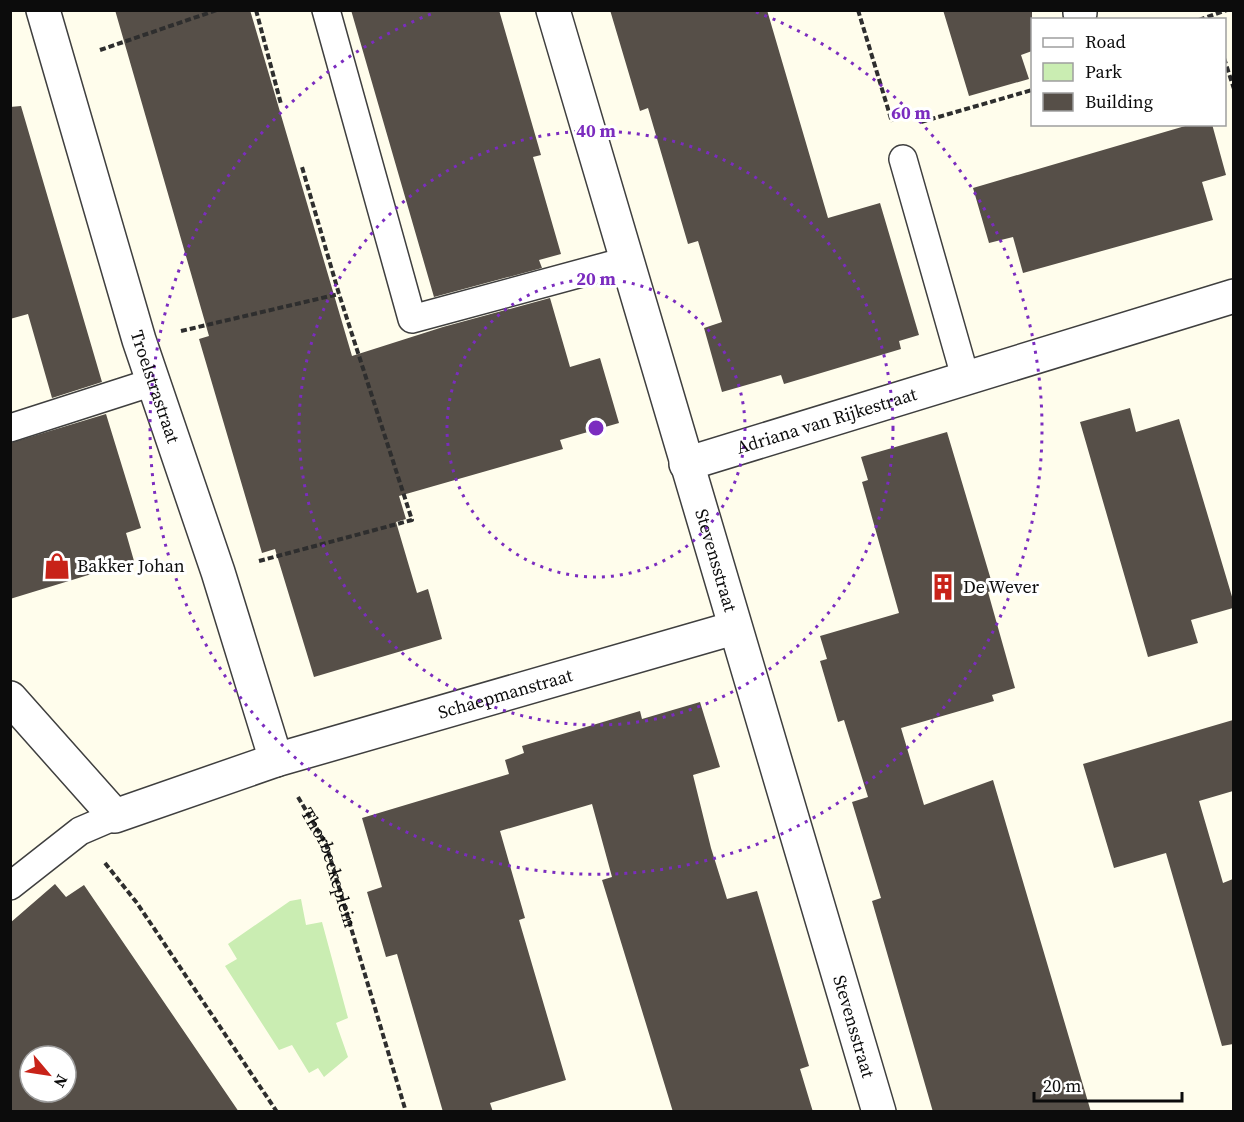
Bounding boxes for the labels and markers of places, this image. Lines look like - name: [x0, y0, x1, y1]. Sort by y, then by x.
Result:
- centre of rings: [586, 418, 606, 438]
- shop icon: Bakker Johan: [42, 551, 72, 581]
- place label: Bakker Johan: [77, 553, 185, 578]
- building icon: De Wever: [928, 572, 958, 602]
- place label: De Wever: [963, 574, 1040, 599]

